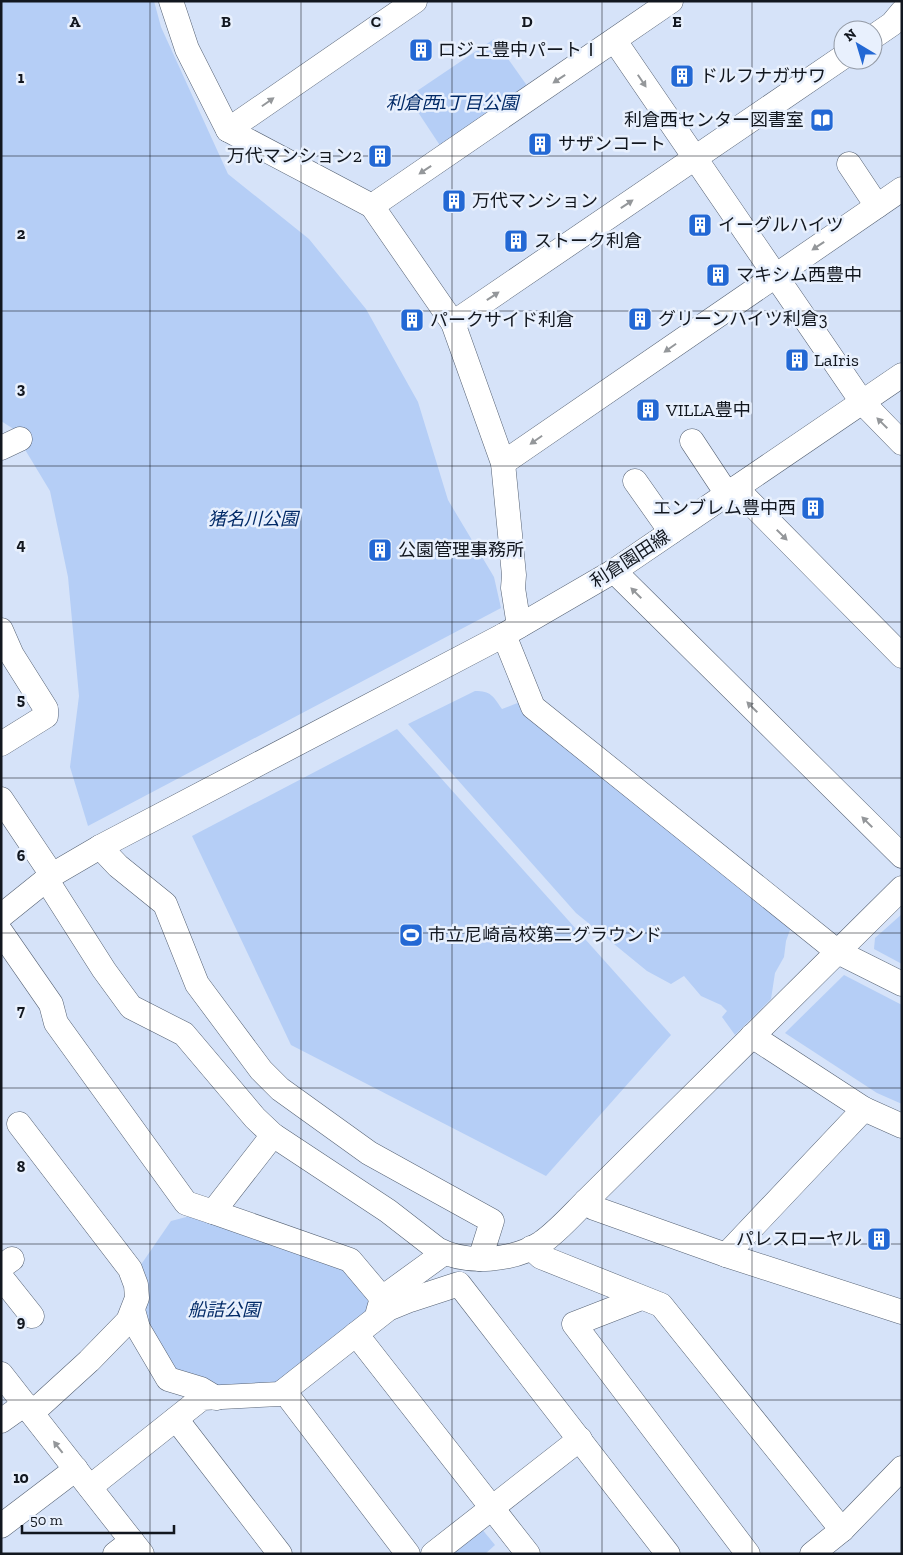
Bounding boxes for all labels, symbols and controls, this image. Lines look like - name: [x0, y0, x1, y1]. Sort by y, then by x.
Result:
- text: A: [70, 12, 81, 31]
- text: B: [221, 12, 231, 31]
- text: C: [371, 12, 381, 31]
- text: D: [521, 12, 533, 31]
- text: E: [672, 12, 682, 31]
- north arrow: [833, 20, 883, 70]
- text: N: [841, 25, 860, 45]
- building icon: ロジェ豊中パートⅠ: [408, 37, 434, 63]
- place label: ロジェ豊中パートⅠ: [438, 39, 600, 61]
- building icon: ドルフナガサワ: [669, 63, 695, 89]
- place label: ドルフナガサワ: [700, 65, 826, 87]
- text: 1: [18, 68, 25, 87]
- one-way arrow: [552, 74, 566, 84]
- one-way arrow: [637, 75, 647, 88]
- park label: 利倉西1丁目公園: [386, 92, 521, 114]
- one-way arrow: [261, 97, 275, 107]
- library icon: 利倉西センター図書室: [809, 107, 835, 133]
- place label: 利倉西センター図書室: [624, 109, 804, 131]
- building icon: サザンコート: [527, 131, 553, 157]
- place label: サザンコート: [558, 133, 666, 155]
- building icon: 万代マンション2: [367, 143, 393, 169]
- place label: 万代マンション2: [227, 145, 362, 167]
- one-way arrow: [418, 165, 432, 175]
- building icon: 万代マンション: [441, 188, 467, 214]
- place label: 万代マンション: [472, 190, 598, 212]
- one-way arrow: [620, 199, 634, 209]
- building icon: イーグルハイツ: [687, 212, 713, 238]
- place label: イーグルハイツ: [718, 214, 844, 236]
- text: 2: [17, 224, 26, 243]
- building icon: ストーク利倉: [503, 228, 529, 254]
- place label: ストーク利倉: [534, 230, 642, 252]
- one-way arrow: [811, 241, 825, 251]
- building icon: マキシム西豊中: [705, 262, 731, 288]
- place label: マキシム西豊中: [736, 264, 862, 286]
- one-way arrow: [486, 291, 500, 301]
- building icon: グリーンハイツ利倉3: [627, 306, 653, 332]
- building icon: パークサイド利倉: [399, 307, 425, 333]
- place label: グリーンハイツ利倉3: [658, 308, 828, 330]
- place label: パークサイド利倉: [430, 309, 574, 331]
- one-way arrow: [663, 343, 677, 353]
- building icon: LaIris: [784, 347, 810, 373]
- place label: LaIris: [814, 349, 859, 371]
- text: 3: [17, 379, 26, 398]
- building icon: VILLA豊中: [635, 397, 661, 423]
- place label: VILLA豊中: [665, 399, 751, 421]
- one-way arrow: [876, 417, 888, 429]
- one-way arrow: [529, 435, 543, 445]
- building icon: エンブレム豊中西: [800, 495, 826, 521]
- place label: エンブレム豊中西: [653, 497, 796, 519]
- park label: 猪名川公園: [208, 508, 301, 530]
- street label: 利倉園田線: [586, 525, 674, 593]
- one-way arrow: [776, 529, 788, 541]
- text: 4: [16, 535, 26, 554]
- building icon: 公園管理事務所: [367, 537, 393, 563]
- place label: 公園管理事務所: [398, 539, 524, 561]
- one-way arrow: [630, 587, 642, 599]
- text: 5: [17, 690, 25, 709]
- one-way arrow: [746, 702, 758, 714]
- one-way arrow: [861, 816, 873, 828]
- text: 6: [17, 846, 26, 865]
- sports icon: 市立尼崎高校第二グラウンド: [398, 922, 424, 948]
- place label: 市立尼崎高校第二グラウンド: [428, 924, 662, 946]
- text: 7: [17, 1001, 25, 1020]
- text: 8: [17, 1157, 26, 1176]
- building icon: パレスローヤル: [866, 1226, 892, 1252]
- place label: パレスローヤル: [736, 1228, 862, 1250]
- park label: 船詰公園: [188, 1299, 263, 1321]
- text: 9: [17, 1312, 26, 1331]
- one-way arrow: [53, 1441, 64, 1454]
- text: 10: [13, 1468, 29, 1487]
- scale bar: [22, 1502, 175, 1534]
- text: 50 m: [30, 1511, 63, 1529]

